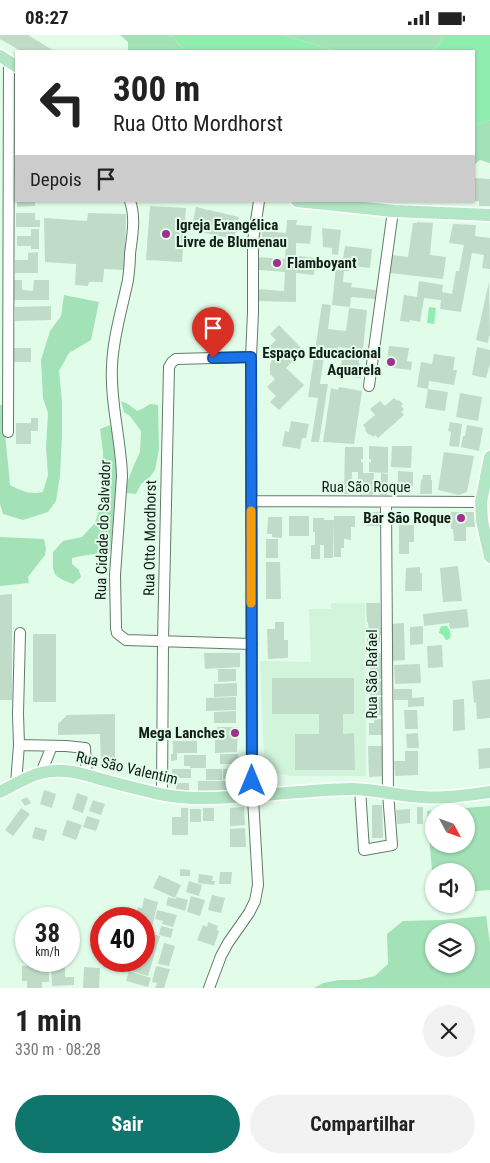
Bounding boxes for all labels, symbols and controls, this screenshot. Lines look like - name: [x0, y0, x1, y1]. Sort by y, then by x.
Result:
- text: 08:27: [25, 6, 69, 29]
- text: 300 m: [113, 69, 200, 110]
- icon: left: [30, 70, 95, 135]
- text: Rua Otto Mordhorst: [113, 111, 283, 136]
- icon: arrive: [92, 165, 120, 193]
- text: Depois: [30, 168, 82, 191]
- place label: Igreja Evangélica Livre de Blumenau: [176, 216, 287, 251]
- marker: Igreja Evangélica Livre de Blumenau: [160, 228, 172, 240]
- place label: Flamboyant: [287, 254, 357, 272]
- marker: Flamboyant: [271, 257, 283, 269]
- pin: [192, 307, 234, 358]
- icon: arrive: [199, 314, 227, 342]
- place label: Espaço Educacional Aquarela: [262, 344, 381, 379]
- marker: Espaço Educacional Aquarela: [385, 356, 397, 368]
- street label: Rua Cidade do Salvador: [92, 459, 114, 600]
- street label: Rua São Roque: [321, 478, 411, 496]
- street label: Rua Otto Mordhorst: [140, 480, 160, 596]
- place label: Bar São Roque: [363, 509, 451, 527]
- marker: Bar São Roque: [455, 512, 467, 524]
- street label: Rua São Rafael: [363, 629, 381, 719]
- place label: Mega Lanches: [138, 724, 225, 742]
- marker: Mega Lanches: [229, 727, 241, 739]
- street label: Rua São Valentim: [74, 748, 180, 788]
- position arrow: [225, 754, 277, 806]
- north arrow: [425, 803, 475, 853]
- map controls: [425, 803, 475, 973]
- button: sound: [425, 863, 475, 913]
- speed limit sign: 40: [90, 907, 155, 972]
- text: 38: [35, 919, 60, 948]
- button: layers: [425, 923, 475, 973]
- text: km/h: [35, 945, 60, 959]
- text: 1 min: [15, 1003, 82, 1038]
- button: close: [423, 1005, 475, 1057]
- text: 330 m · 08:28: [15, 1040, 101, 1059]
- button: Sair: [15, 1095, 240, 1153]
- button: Compartilhar: [250, 1095, 475, 1153]

